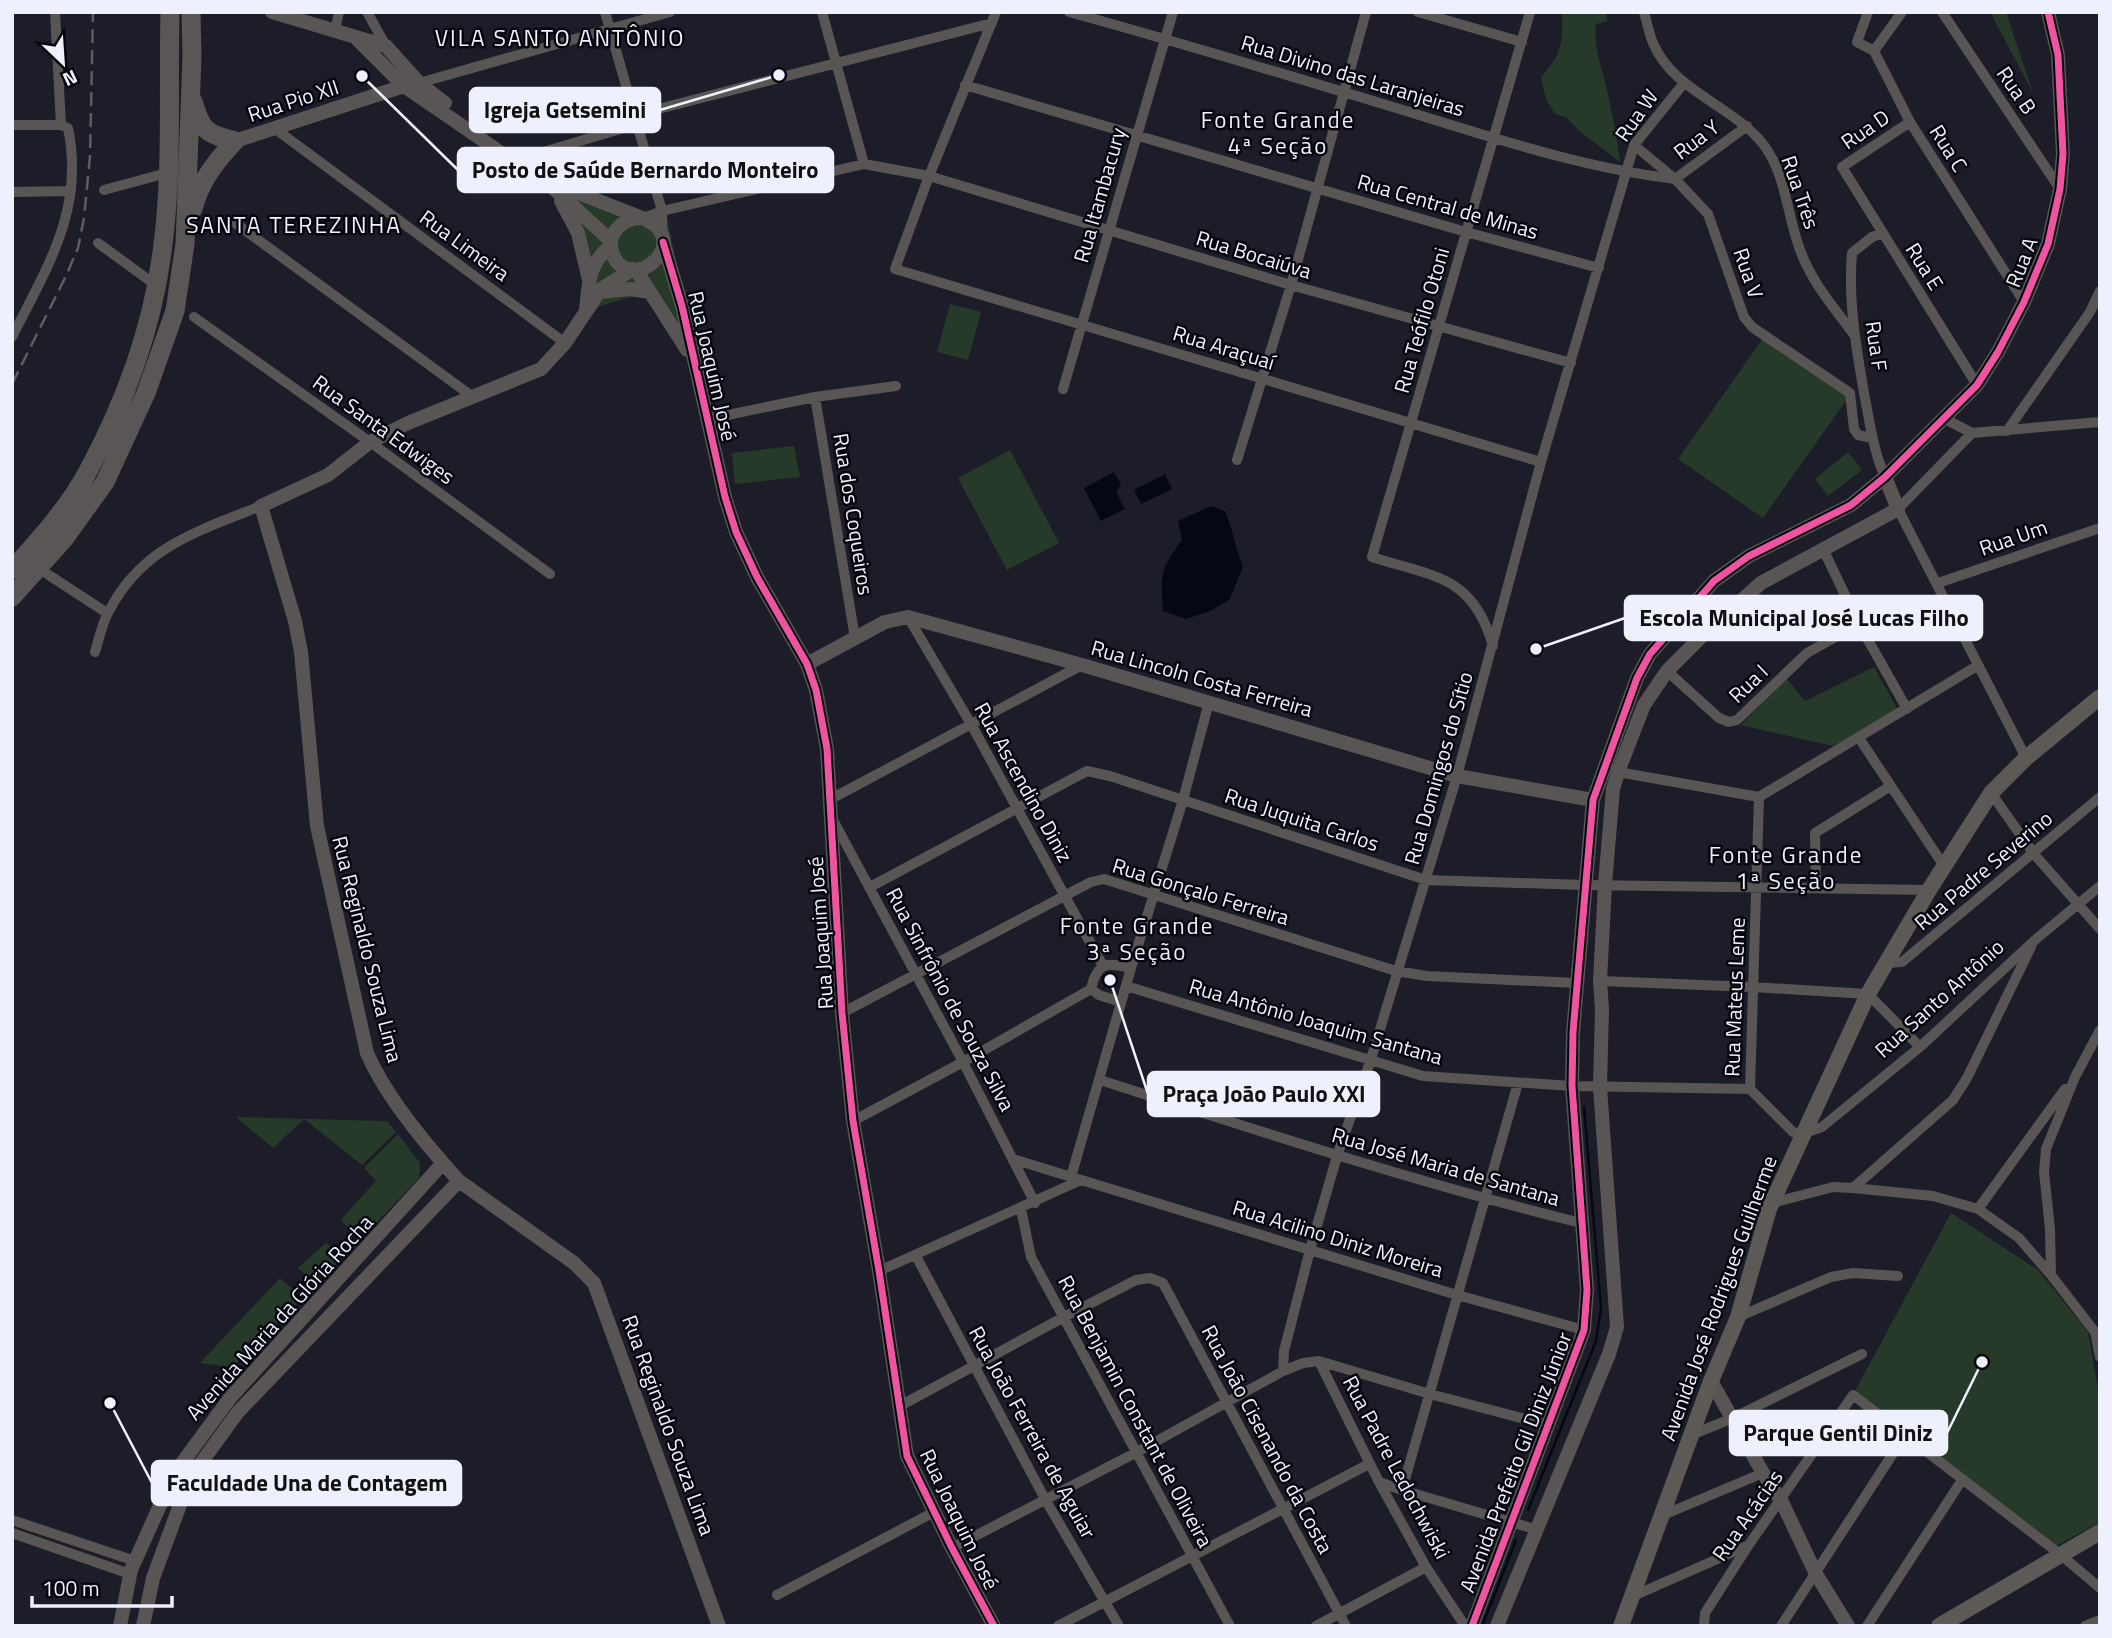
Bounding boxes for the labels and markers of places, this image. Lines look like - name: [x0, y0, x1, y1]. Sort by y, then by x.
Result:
- callout: Igreja Getsemini: [470, 88, 660, 132]
- callout: Posto de Saúde Bernardo Monteiro: [458, 148, 833, 192]
- callout: Escola Municipal José Lucas Filho: [1625, 596, 1982, 640]
- callout: Praça João Paulo XXI: [1148, 1072, 1379, 1116]
- callout: Parque Gentil Diniz: [1730, 1411, 1947, 1455]
- callout: Faculdade Una de Contagem: [152, 1461, 461, 1505]

